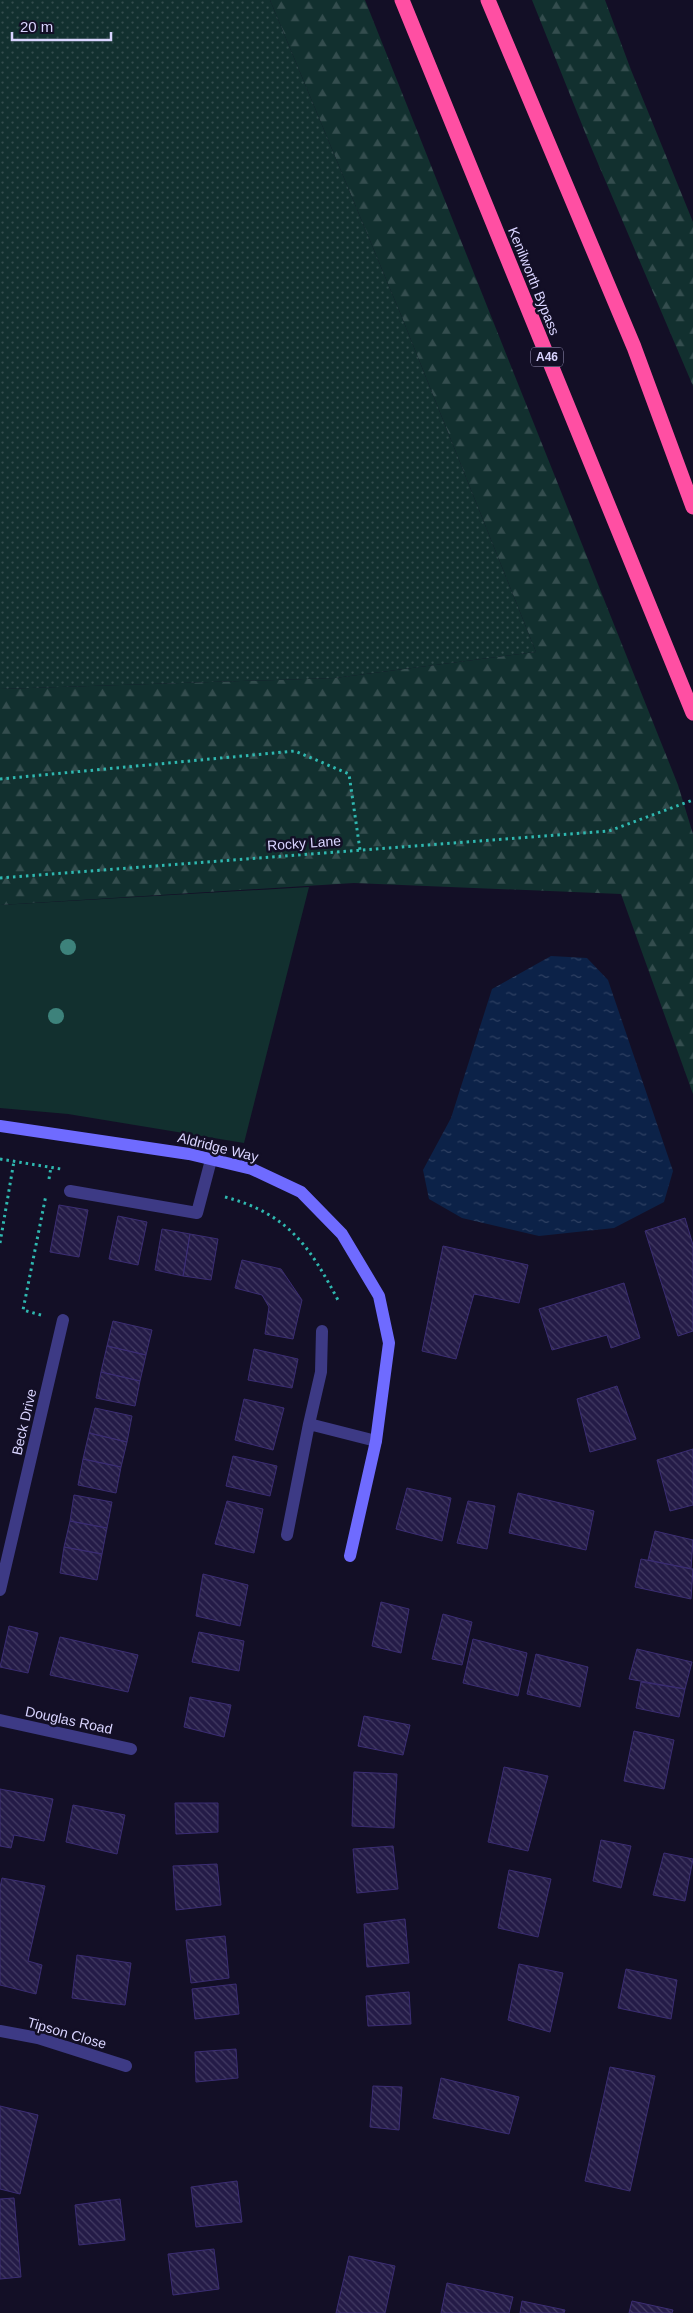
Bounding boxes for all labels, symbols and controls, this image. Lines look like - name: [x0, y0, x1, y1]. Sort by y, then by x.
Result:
- scale bar: [12, 10, 111, 42]
- text: 20 m: [20, 18, 53, 35]
- street label: Kenilworth Bypass: [505, 225, 563, 337]
- road number: A46: [531, 348, 563, 367]
- street label: Rocky Lane: [267, 832, 342, 854]
- street label: Aldridge Way: [176, 1129, 260, 1165]
- street label: Beck Drive: [9, 1387, 39, 1457]
- street label: Douglas Road: [24, 1703, 114, 1737]
- street label: Tipson Close: [26, 2014, 108, 2052]

